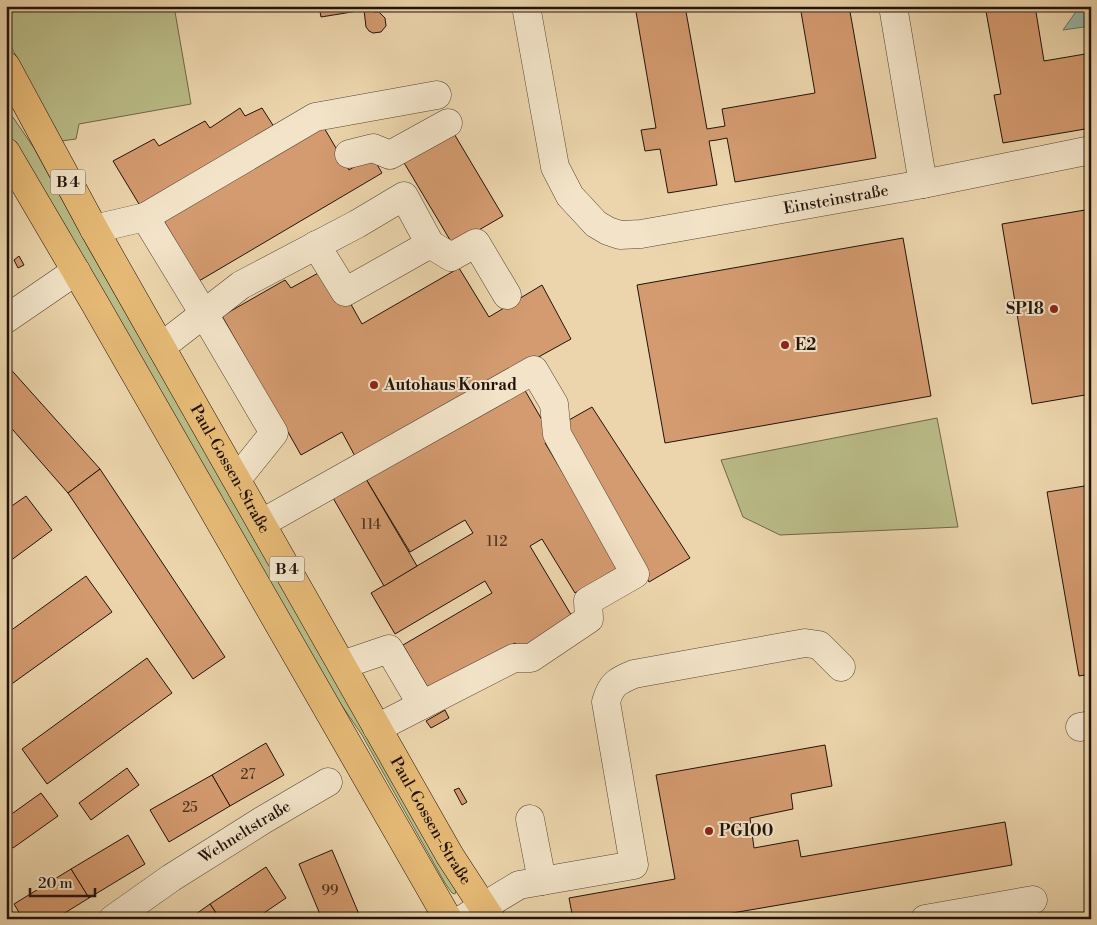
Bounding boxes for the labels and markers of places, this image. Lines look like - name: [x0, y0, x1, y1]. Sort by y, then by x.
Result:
- place label: SP18: [1006, 299, 1044, 319]
- marker: SP18: [1048, 303, 1060, 315]
- place label: E2: [795, 335, 816, 355]
- marker: E2: [779, 339, 791, 351]
- place label: Autohaus Konrad: [383, 375, 517, 395]
- marker: Autohaus Konrad: [368, 379, 380, 391]
- place label: PG100: [719, 821, 773, 841]
- marker: PG100: [703, 825, 715, 837]

